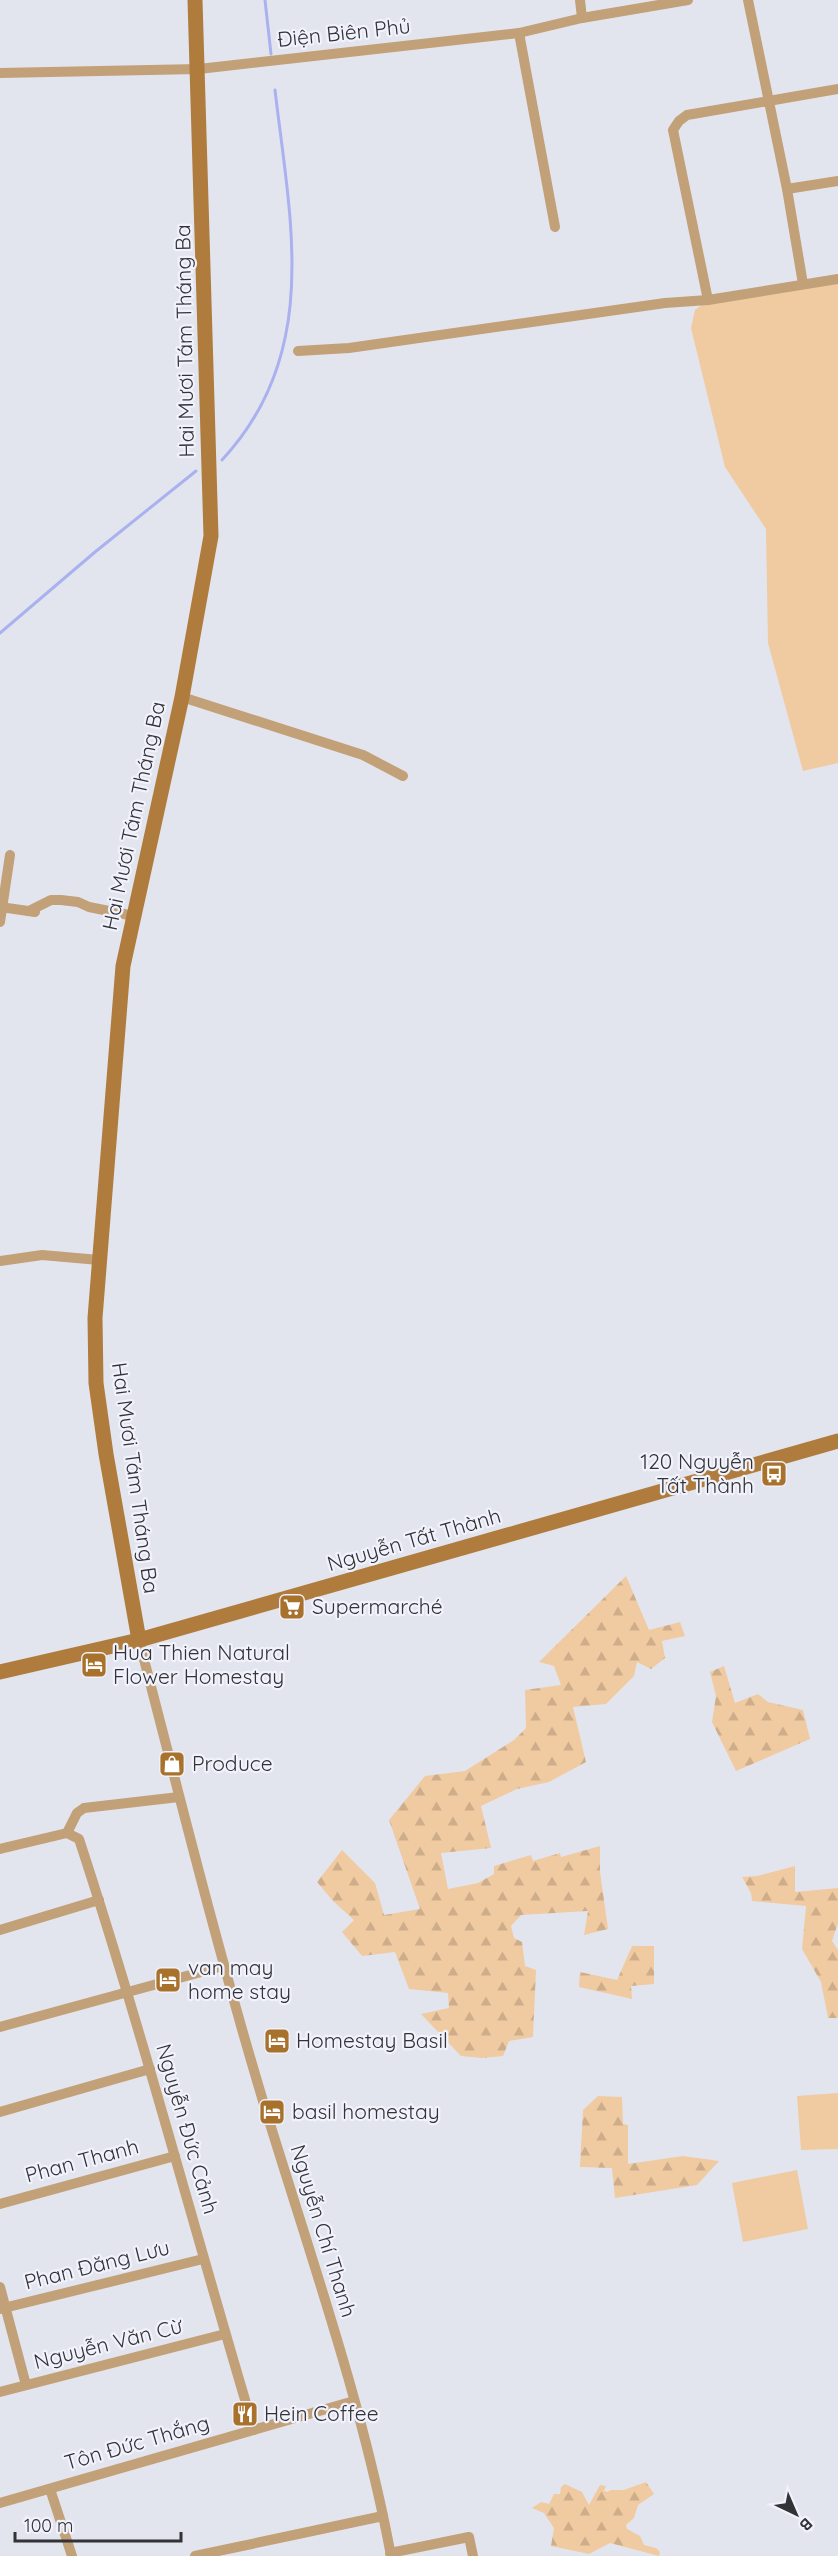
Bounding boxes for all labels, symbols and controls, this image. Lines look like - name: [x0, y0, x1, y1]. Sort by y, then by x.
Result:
- street label: Điện Biên Phủ: [276, 12, 412, 52]
- street label: Hai Mươi Tám Tháng Ba: [169, 224, 199, 458]
- street label: Hai Mươi Tám Tháng Ba: [96, 699, 170, 933]
- street label: Hai Mươi Tám Tháng Ba: [107, 1361, 165, 1595]
- place label: 120 Nguyễn Tất Thành: [640, 1448, 754, 1498]
- bus stop icon: 120 Nguyễn Tất Thành: [759, 1459, 789, 1489]
- street label: Nguyễn Tất Thành: [324, 1502, 503, 1576]
- supermarket icon: Supermarché: [277, 1592, 307, 1622]
- place label: Supermarché: [312, 1593, 443, 1619]
- place label: Hua Thien Natural Flower Homestay: [113, 1639, 290, 1689]
- hotel icon: Hua Thien Natural Flower Homestay: [79, 1650, 109, 1680]
- shop icon: Produce: [157, 1749, 187, 1779]
- place label: Produce: [192, 1750, 273, 1776]
- place label: van may home stay: [188, 1954, 291, 2004]
- hotel icon: van may home stay: [153, 1965, 183, 1995]
- hotel icon: Homestay Basil: [262, 2026, 292, 2056]
- place label: Homestay Basil: [296, 2027, 448, 2053]
- street label: Nguyễn Đức Cảnh: [151, 2041, 225, 2217]
- hotel icon: basil homestay: [257, 2097, 287, 2127]
- place label: basil homestay: [292, 2098, 440, 2124]
- street label: Phan Thanh: [22, 2132, 141, 2188]
- street label: Nguyễn Chí Thanh: [285, 2141, 363, 2320]
- street label: Phan Đăng Lưu: [21, 2233, 172, 2295]
- street label: Nguyễn Văn Cừ: [31, 2312, 186, 2374]
- restaurant icon: Hein Coffee: [230, 2399, 260, 2429]
- place label: Hein Coffee: [264, 2400, 379, 2426]
- street label: Tôn Đức Thắng: [61, 2409, 212, 2475]
- north arrow: [766, 2484, 826, 2544]
- scale bar: [15, 2505, 182, 2543]
- text: 100 m: [24, 2514, 73, 2537]
- text: B: [796, 2514, 817, 2536]

